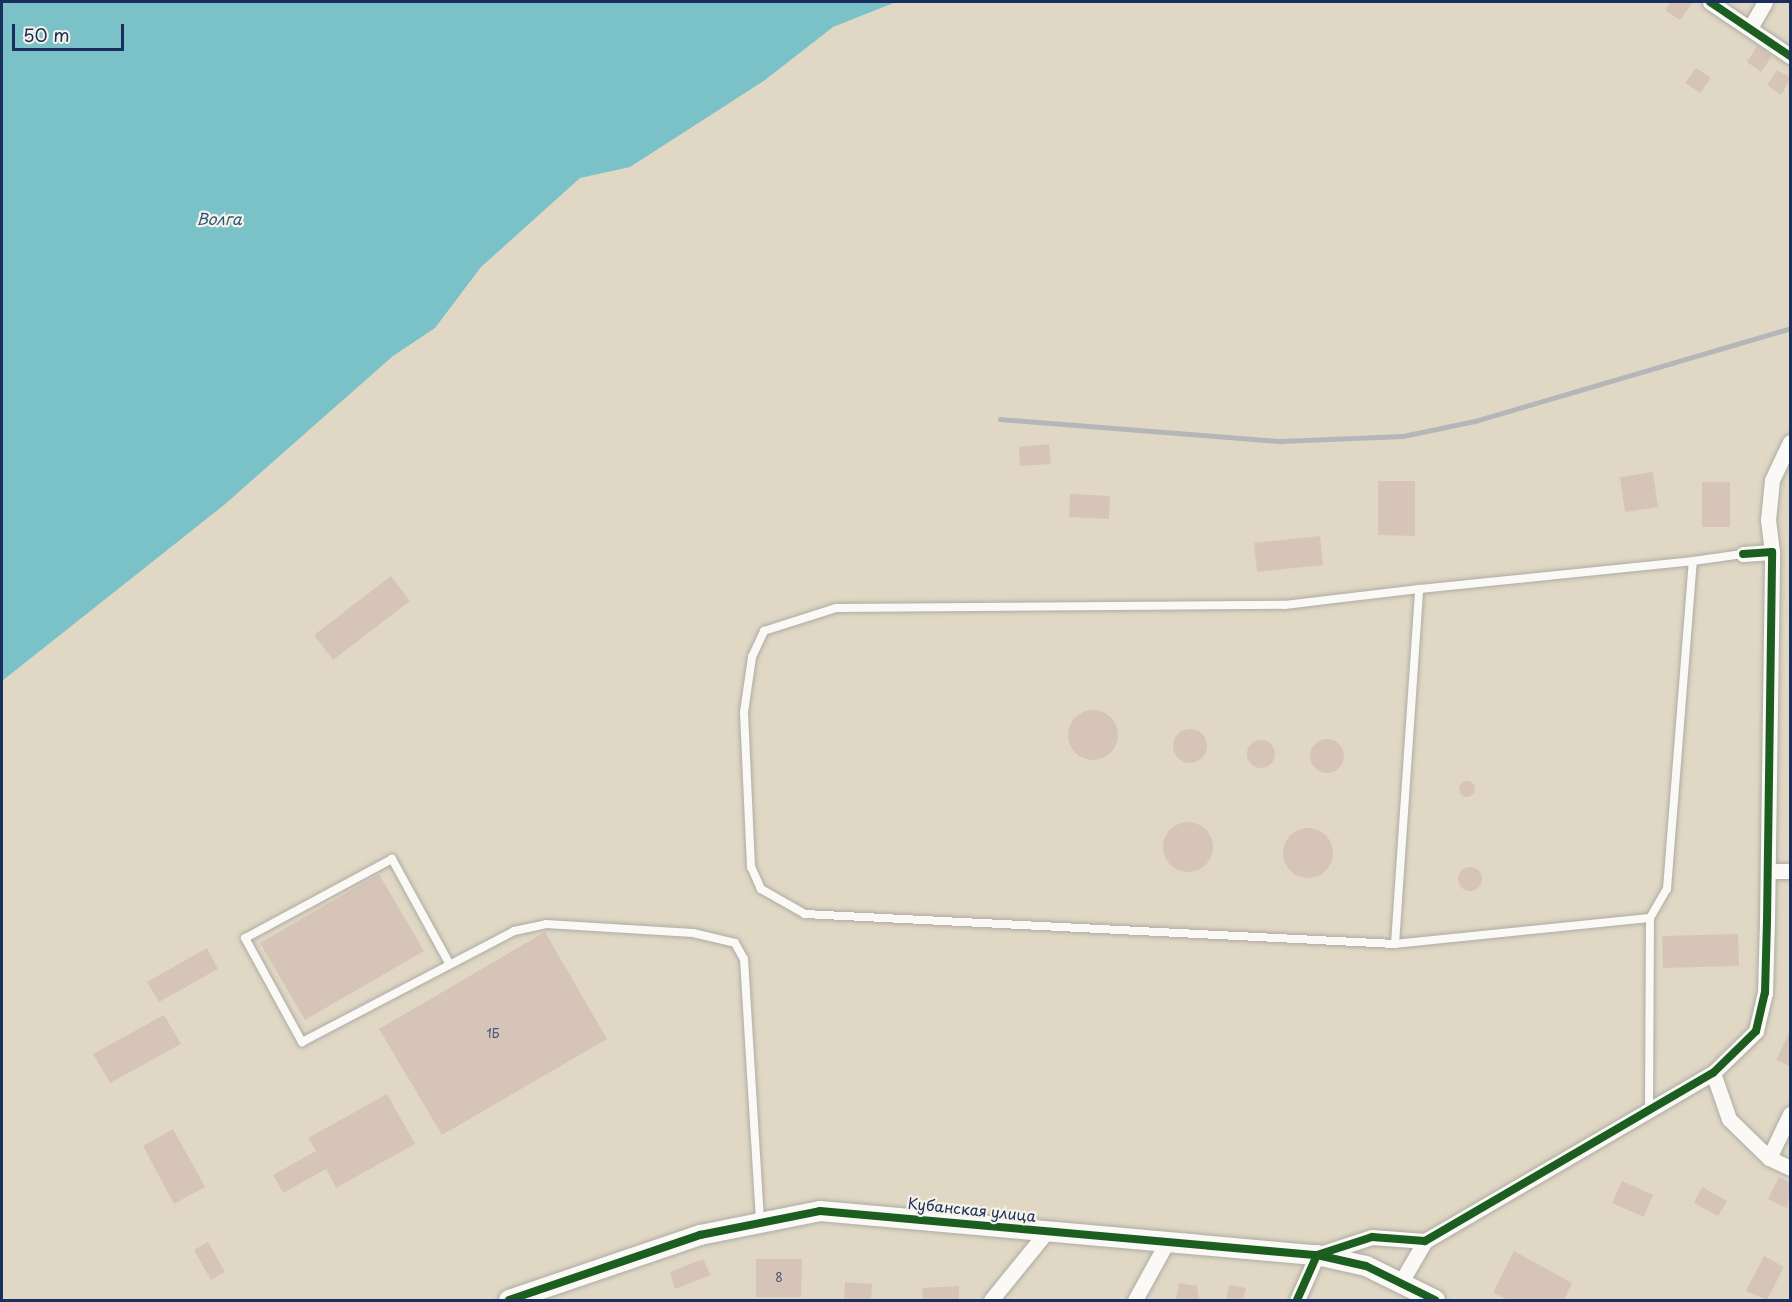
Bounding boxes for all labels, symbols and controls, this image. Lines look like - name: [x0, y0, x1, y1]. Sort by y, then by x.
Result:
- scale bar: [15, 12, 128, 50]
- text: 50 m: [23, 21, 70, 48]
- water label: Волга: [196, 208, 242, 228]
- house number: 1Б: [486, 1027, 500, 1041]
- street label: Кубанская улица: [907, 1193, 1037, 1225]
- house number: 8: [775, 1271, 783, 1285]

